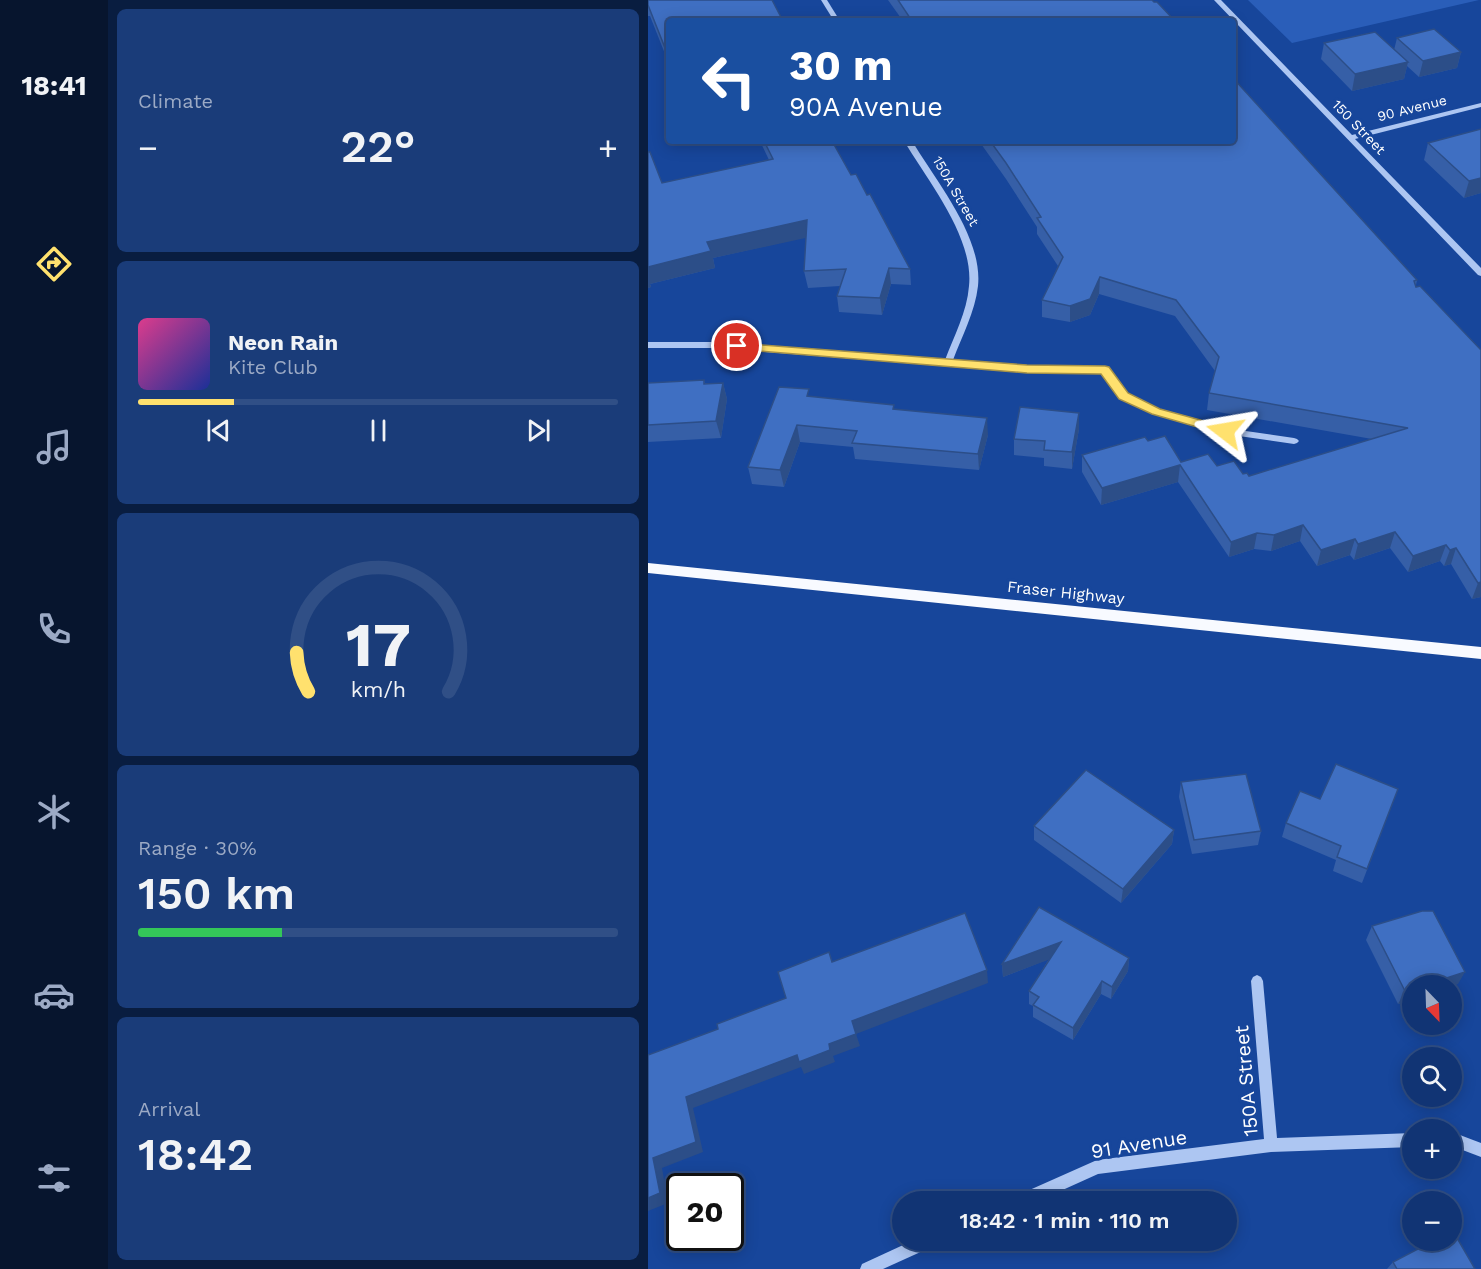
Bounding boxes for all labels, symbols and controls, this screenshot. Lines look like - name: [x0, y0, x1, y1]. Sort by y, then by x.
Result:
- text: 30 m: [789, 41, 893, 90]
- icon: left: [690, 42, 768, 120]
- text: 18:41: [21, 70, 87, 102]
- text: Climate: [138, 89, 213, 113]
- text: 90A Avenue: [789, 91, 943, 123]
- street label: 90 Avenue: [1376, 92, 1448, 124]
- street label: 150 Street: [1329, 97, 1389, 158]
- text: 22°: [341, 120, 415, 173]
- text: −: [138, 128, 158, 167]
- text: +: [598, 128, 618, 167]
- street label: 150A Street: [930, 153, 982, 229]
- icon: directions: [33, 243, 75, 285]
- pin: [711, 320, 762, 371]
- icon: arrive: [720, 329, 753, 362]
- text: Neon Rain: [228, 330, 338, 355]
- text: Kite Club: [228, 355, 318, 379]
- position arrow: [1193, 399, 1257, 463]
- icon: previous: [202, 414, 235, 447]
- icon: pause: [362, 414, 395, 447]
- icon: next: [522, 414, 555, 447]
- icon: music: [33, 426, 75, 468]
- street label: Fraser Highway: [1006, 577, 1126, 608]
- icon: phone: [33, 608, 75, 650]
- text: 17: [346, 608, 410, 681]
- text: km/h: [350, 677, 406, 702]
- icon: climate: [33, 791, 75, 833]
- text: Range · 30%: [138, 836, 257, 860]
- text: 150 km: [138, 867, 295, 920]
- icon: car: [33, 974, 75, 1016]
- north arrow: [1402, 975, 1462, 1035]
- map controls: [1402, 975, 1462, 1251]
- street label: 150A Street: [1229, 1024, 1263, 1137]
- button: search: [1402, 1047, 1462, 1107]
- text: Arrival: [138, 1097, 200, 1121]
- button: +: [1402, 1119, 1462, 1179]
- street label: 91 Avenue: [1089, 1125, 1189, 1163]
- text: 18:42: [138, 1128, 253, 1181]
- icon: filters: [33, 1157, 75, 1199]
- speed limit sign: 20: [666, 1173, 744, 1251]
- button: −: [1402, 1191, 1462, 1251]
- text: 18:42 · 1 min · 110 m: [959, 1208, 1170, 1233]

